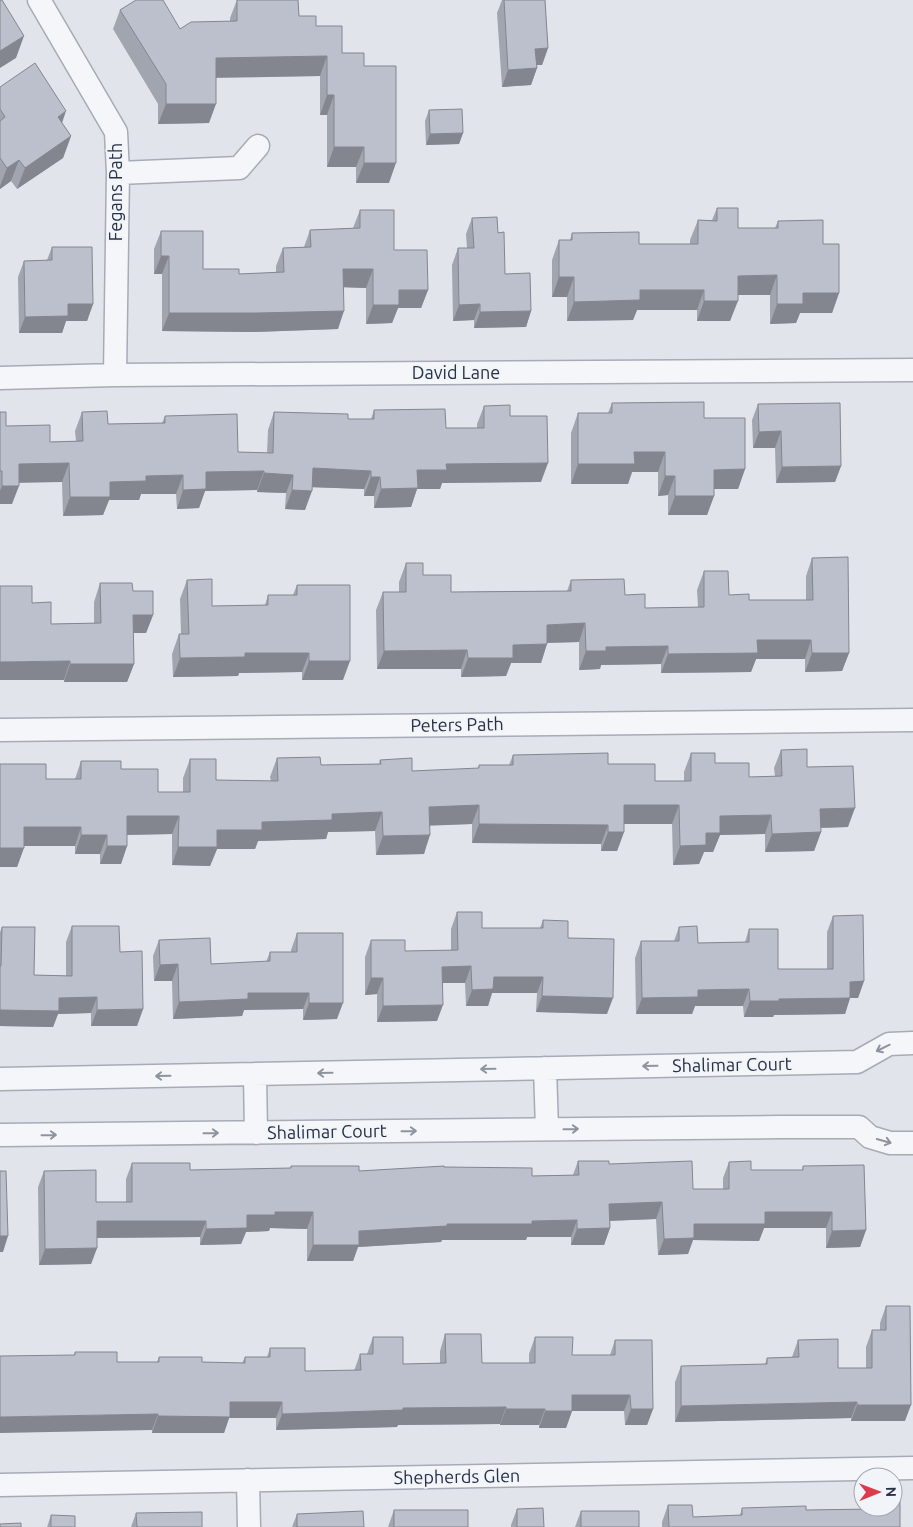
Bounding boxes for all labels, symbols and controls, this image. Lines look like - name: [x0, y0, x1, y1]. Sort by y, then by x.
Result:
- street label: Fegans Path: [105, 143, 125, 241]
- street label: David Lane: [412, 362, 500, 382]
- street label: Peters Path: [410, 713, 504, 735]
- one-way arrow: [876, 1043, 891, 1053]
- street label: Shalimar Court: [672, 1053, 792, 1075]
- one-way arrow: [643, 1061, 659, 1071]
- one-way arrow: [480, 1065, 496, 1074]
- one-way arrow: [318, 1068, 334, 1077]
- one-way arrow: [155, 1071, 172, 1081]
- street label: Shalimar Court: [267, 1120, 387, 1142]
- one-way arrow: [562, 1124, 579, 1134]
- one-way arrow: [400, 1126, 416, 1136]
- one-way arrow: [202, 1128, 219, 1138]
- one-way arrow: [40, 1130, 56, 1140]
- one-way arrow: [875, 1136, 891, 1146]
- street label: Shepherds Glen: [394, 1465, 520, 1487]
- north arrow: [853, 1467, 903, 1517]
- text: N: [883, 1486, 899, 1497]

